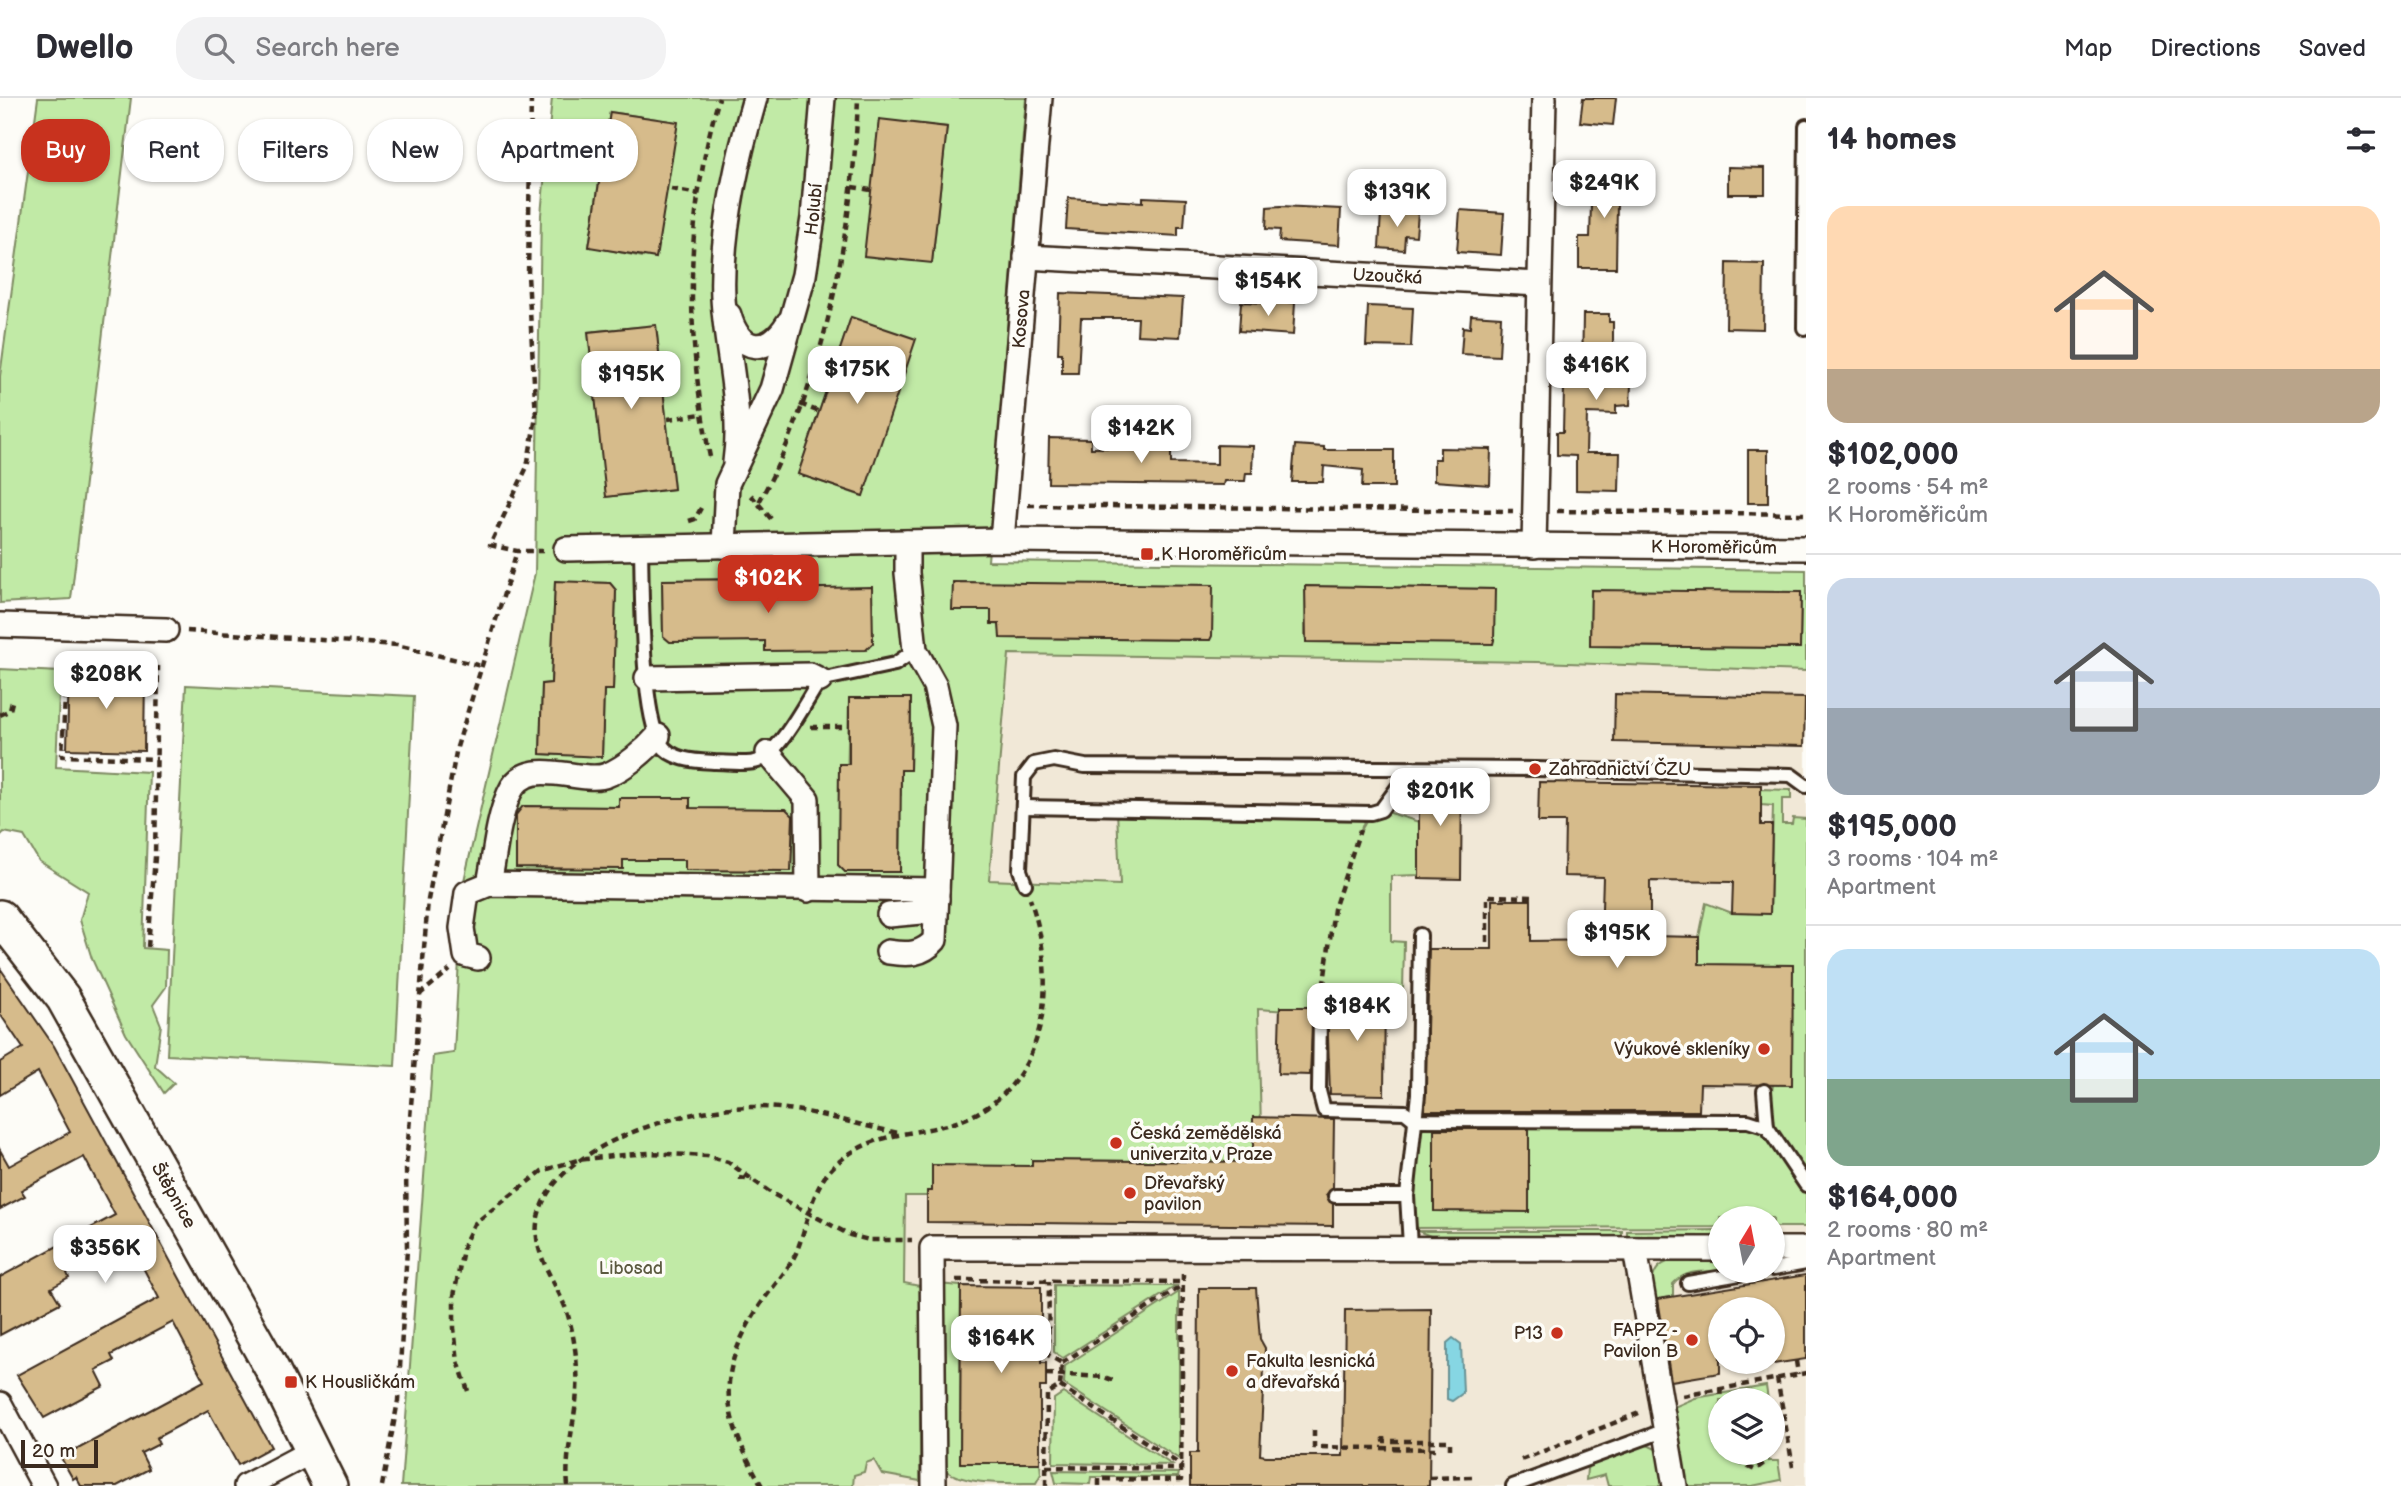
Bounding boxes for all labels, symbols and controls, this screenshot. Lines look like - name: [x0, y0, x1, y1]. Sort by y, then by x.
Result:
- search box: [176, 17, 666, 80]
- text: Dwello: [35, 28, 134, 68]
- icon: search: [200, 29, 238, 67]
- text: Search here: [256, 33, 400, 64]
- text: Map: [2064, 34, 2112, 63]
- text: Directions: [2150, 34, 2261, 63]
- text: Saved: [2299, 34, 2366, 63]
- chip: Buy: [21, 119, 110, 182]
- chip: Rent: [124, 119, 224, 182]
- chip: Filters: [238, 119, 353, 182]
- chip: New: [367, 119, 463, 182]
- chip: Apartment: [477, 119, 638, 182]
- icon: filters: [2342, 121, 2380, 159]
- text: 14 homes: [1827, 122, 1956, 158]
- pin: $249K: [1555, 160, 1653, 220]
- text: $249K: [1569, 169, 1639, 197]
- pin: $139K: [1348, 170, 1446, 229]
- text: $139K: [1363, 178, 1431, 206]
- street label: Holubí: [800, 182, 826, 237]
- icon: home: [2041, 252, 2167, 378]
- pin: $154K: [1219, 258, 1317, 318]
- street label: Uzoučká: [1352, 264, 1423, 288]
- text: $154K: [1234, 267, 1302, 295]
- street label: Kosova: [1008, 288, 1034, 349]
- pin: $416K: [1547, 342, 1645, 402]
- pin: $175K: [808, 346, 906, 406]
- text: $416K: [1562, 351, 1630, 379]
- pin: $195K: [582, 352, 680, 411]
- text: $175K: [824, 355, 890, 383]
- text: $195K: [597, 360, 665, 388]
- pin: $142K: [1092, 406, 1190, 465]
- text: $142K: [1107, 414, 1175, 442]
- text: $102,000: [1827, 437, 1959, 473]
- text: 2 rooms · 54 m²: [1827, 473, 1989, 501]
- text: K Horoměřicům: [1827, 501, 1988, 529]
- street label: K Horoměřicům: [1651, 536, 1777, 558]
- place label: K Horoměřicům: [1161, 544, 1287, 565]
- marker: K Horoměřicům: [1139, 546, 1155, 562]
- pin: $102K: [719, 556, 817, 615]
- text: $102K: [734, 564, 802, 592]
- icon: home: [2041, 624, 2167, 750]
- pin: $208K: [57, 652, 155, 711]
- text: $208K: [70, 660, 142, 688]
- place label: Zahradnictví ČZU: [1548, 757, 1691, 780]
- marker: Zahradnictví ČZU: [1527, 761, 1543, 777]
- pin: $201K: [1391, 768, 1489, 828]
- text: $201K: [1406, 777, 1474, 805]
- text: $195,000: [1827, 809, 1957, 845]
- text: 3 rooms · 104 m²: [1827, 845, 1998, 873]
- text: Apartment: [1827, 873, 1936, 901]
- pin: $195K: [1568, 910, 1666, 970]
- text: $195K: [1583, 919, 1651, 947]
- pin: $184K: [1308, 984, 1406, 1043]
- text: $184K: [1323, 992, 1391, 1020]
- icon: home: [2041, 995, 2167, 1121]
- place label: Výukové skleníky: [1614, 1039, 1751, 1060]
- marker: Výukové skleníky: [1756, 1041, 1772, 1057]
- place label: Česká zemědělská univerzita v Praze: [1130, 1121, 1282, 1165]
- marker: Česká zemědělská univerzita v Praze: [1108, 1135, 1124, 1151]
- street label: Štěpnice: [147, 1158, 201, 1232]
- place label: Dřevařský pavilon: [1144, 1173, 1226, 1215]
- text: $164,000: [1827, 1180, 1958, 1216]
- marker: Dřevařský pavilon: [1122, 1185, 1138, 1201]
- north arrow: [1708, 1206, 1785, 1283]
- map controls: [1708, 1206, 1785, 1465]
- text: 2 rooms · 80 m²: [1827, 1216, 1988, 1244]
- pin: $356K: [56, 1226, 154, 1285]
- text: $356K: [69, 1234, 141, 1262]
- text: Apartment: [1827, 1244, 1936, 1272]
- park label: Libosad: [599, 1258, 663, 1279]
- button: locate: [1708, 1297, 1785, 1374]
- pin: $164K: [952, 1316, 1050, 1375]
- place label: FAPPZ - Pavilon B: [1603, 1320, 1678, 1362]
- place label: P13: [1514, 1323, 1543, 1344]
- text: $164K: [967, 1324, 1035, 1352]
- marker: P13: [1549, 1325, 1565, 1341]
- marker: FAPPZ - Pavilon B: [1684, 1332, 1700, 1348]
- place label: Fakulta lesnická a dřevařská: [1246, 1351, 1375, 1393]
- marker: Fakulta lesnická a dřevařská: [1224, 1363, 1240, 1379]
- place label: K Housličkám: [305, 1372, 415, 1393]
- marker: K Housličkám: [283, 1374, 299, 1390]
- button: layers: [1708, 1388, 1785, 1465]
- scale bar: [21, 1437, 98, 1469]
- text: 20 m: [32, 1440, 75, 1463]

